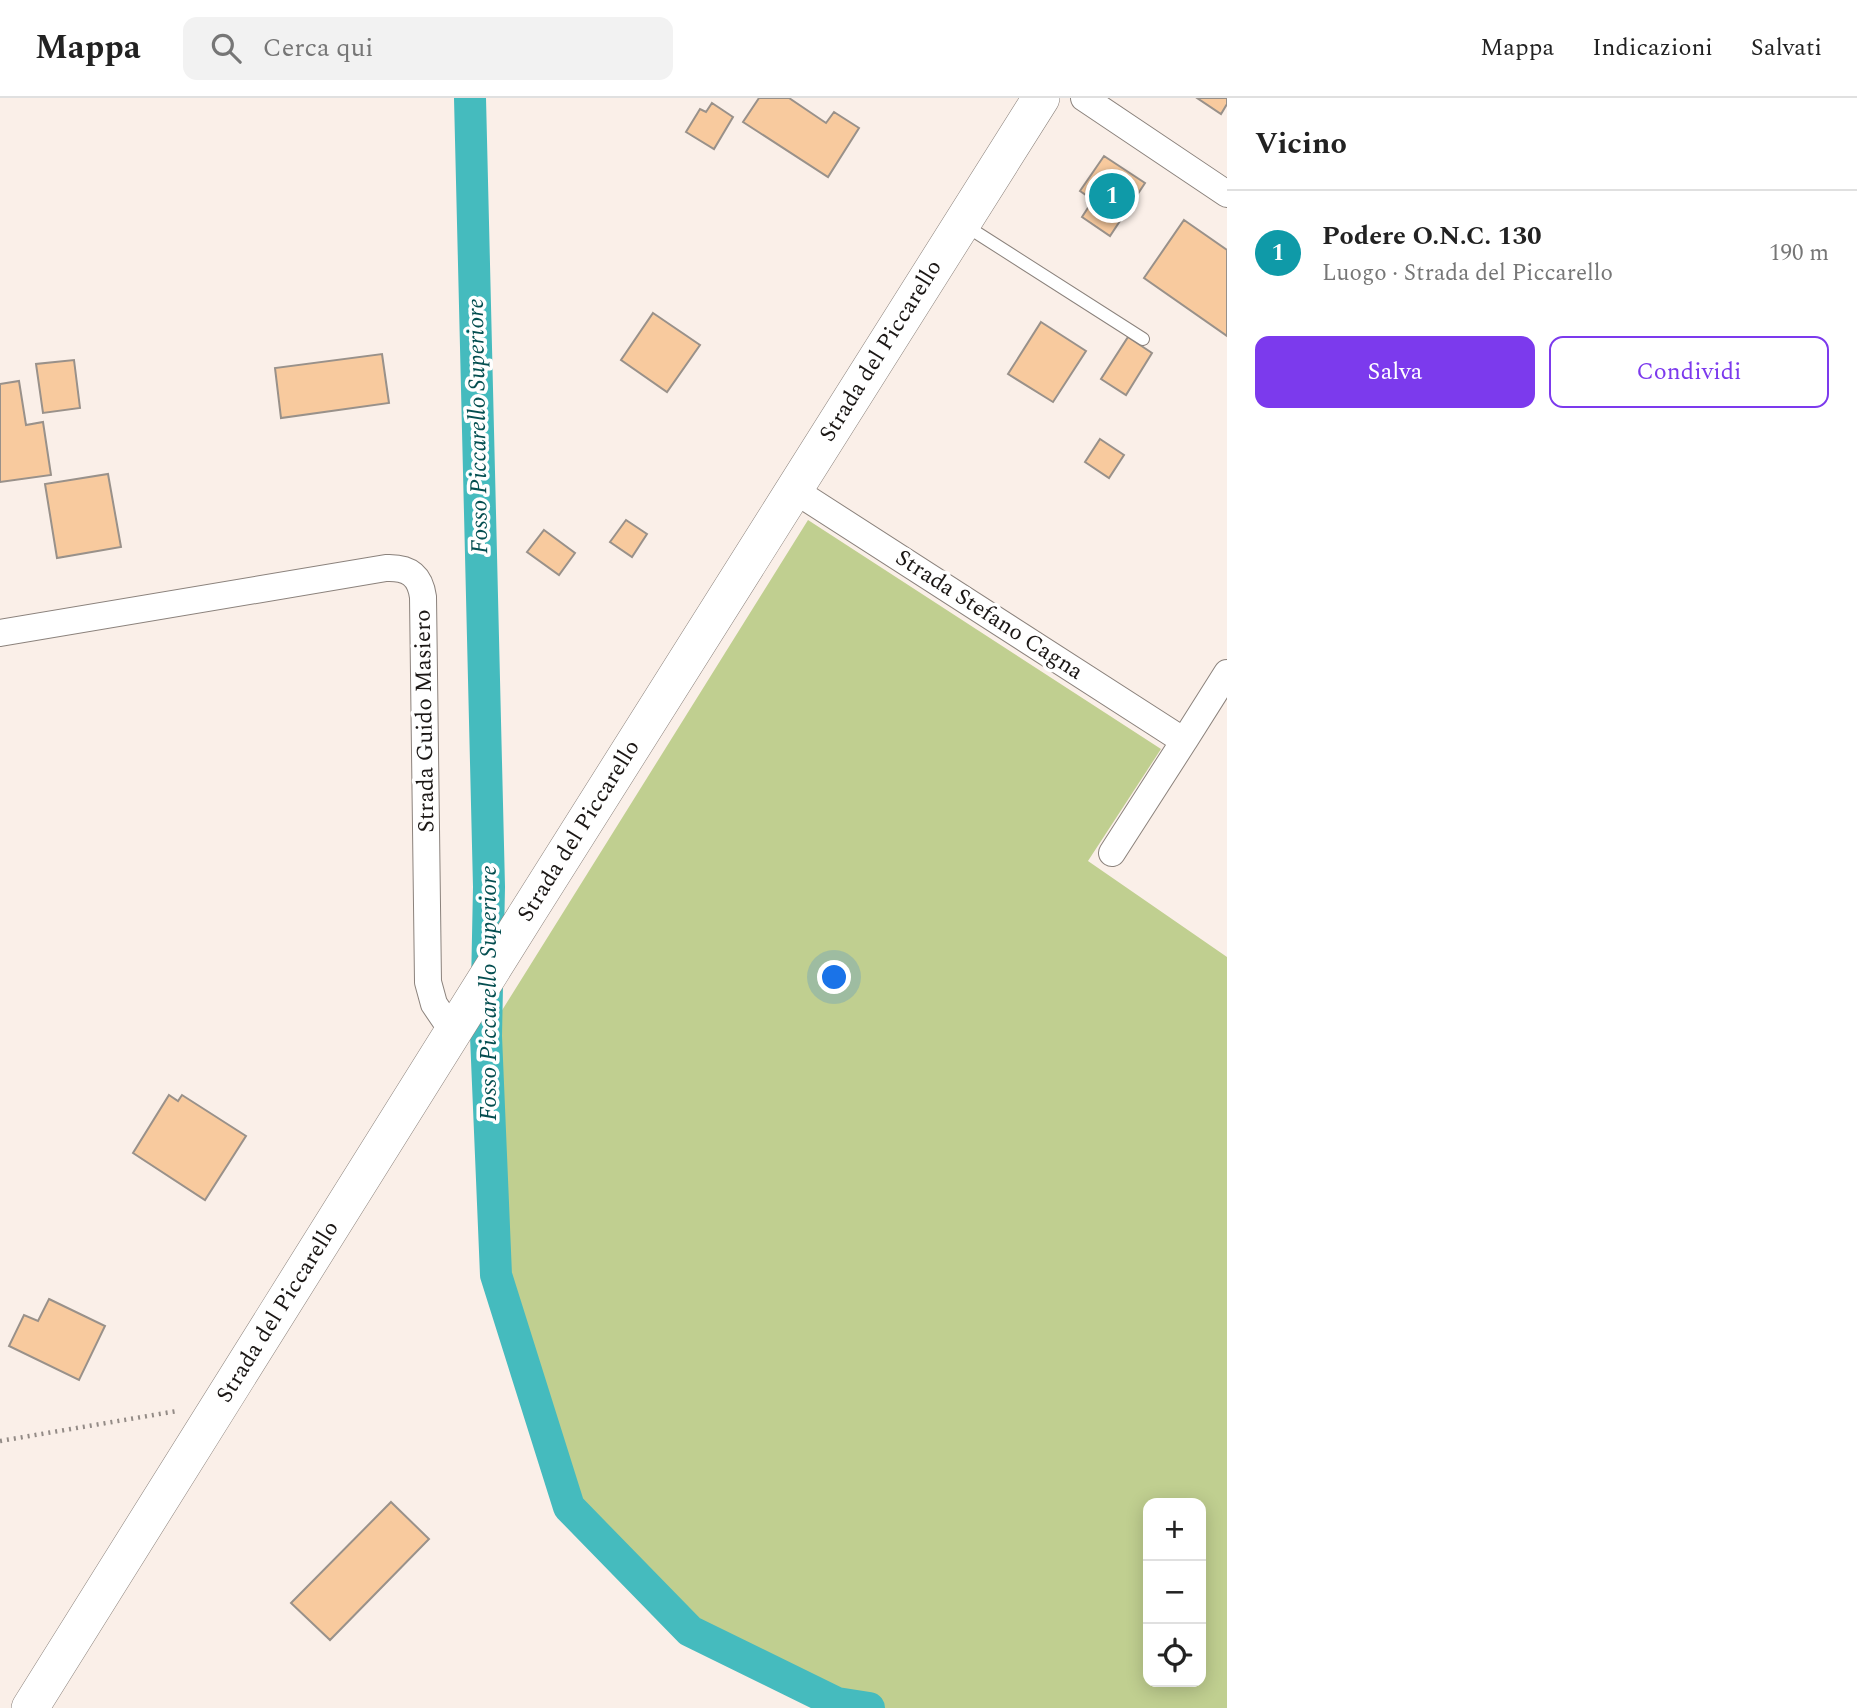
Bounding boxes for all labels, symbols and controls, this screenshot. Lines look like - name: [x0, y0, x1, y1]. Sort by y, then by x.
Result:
- search box: [183, 17, 673, 80]
- text: Mappa: [35, 23, 141, 73]
- text: Cerca qui: [263, 28, 373, 68]
- icon: search: [207, 29, 245, 67]
- text: Mappa: [1480, 30, 1554, 66]
- text: Indicazioni: [1592, 30, 1713, 66]
- text: Salvati: [1751, 30, 1822, 66]
- text: Vicino: [1255, 121, 1347, 167]
- pin: 1: [1089, 170, 1135, 222]
- text: Podere O.N.C. 130: [1322, 216, 1542, 256]
- text: 1: [1272, 236, 1284, 271]
- text: 190 m: [1769, 236, 1829, 271]
- street label: Strada del Piccarello: [811, 253, 951, 449]
- text: Luogo · Strada del Piccarello: [1322, 256, 1613, 291]
- water label: Fosso Piccarello Superiore: [458, 298, 498, 554]
- button: Salva: [1255, 336, 1535, 408]
- button: Condividi: [1549, 336, 1829, 408]
- street label: Strada Stefano Cagna: [888, 541, 1090, 689]
- street label: Strada Guido Masiero: [406, 609, 444, 833]
- street label: Strada del Piccarello: [509, 733, 649, 929]
- water label: Fosso Piccarello Superiore: [471, 865, 507, 1121]
- your location: [817, 960, 851, 994]
- street label: Strada del Piccarello: [208, 1214, 348, 1410]
- map controls: [1143, 1498, 1206, 1687]
- button: +: [1143, 1498, 1206, 1561]
- button: −: [1143, 1561, 1206, 1624]
- button: locate: [1143, 1624, 1206, 1687]

